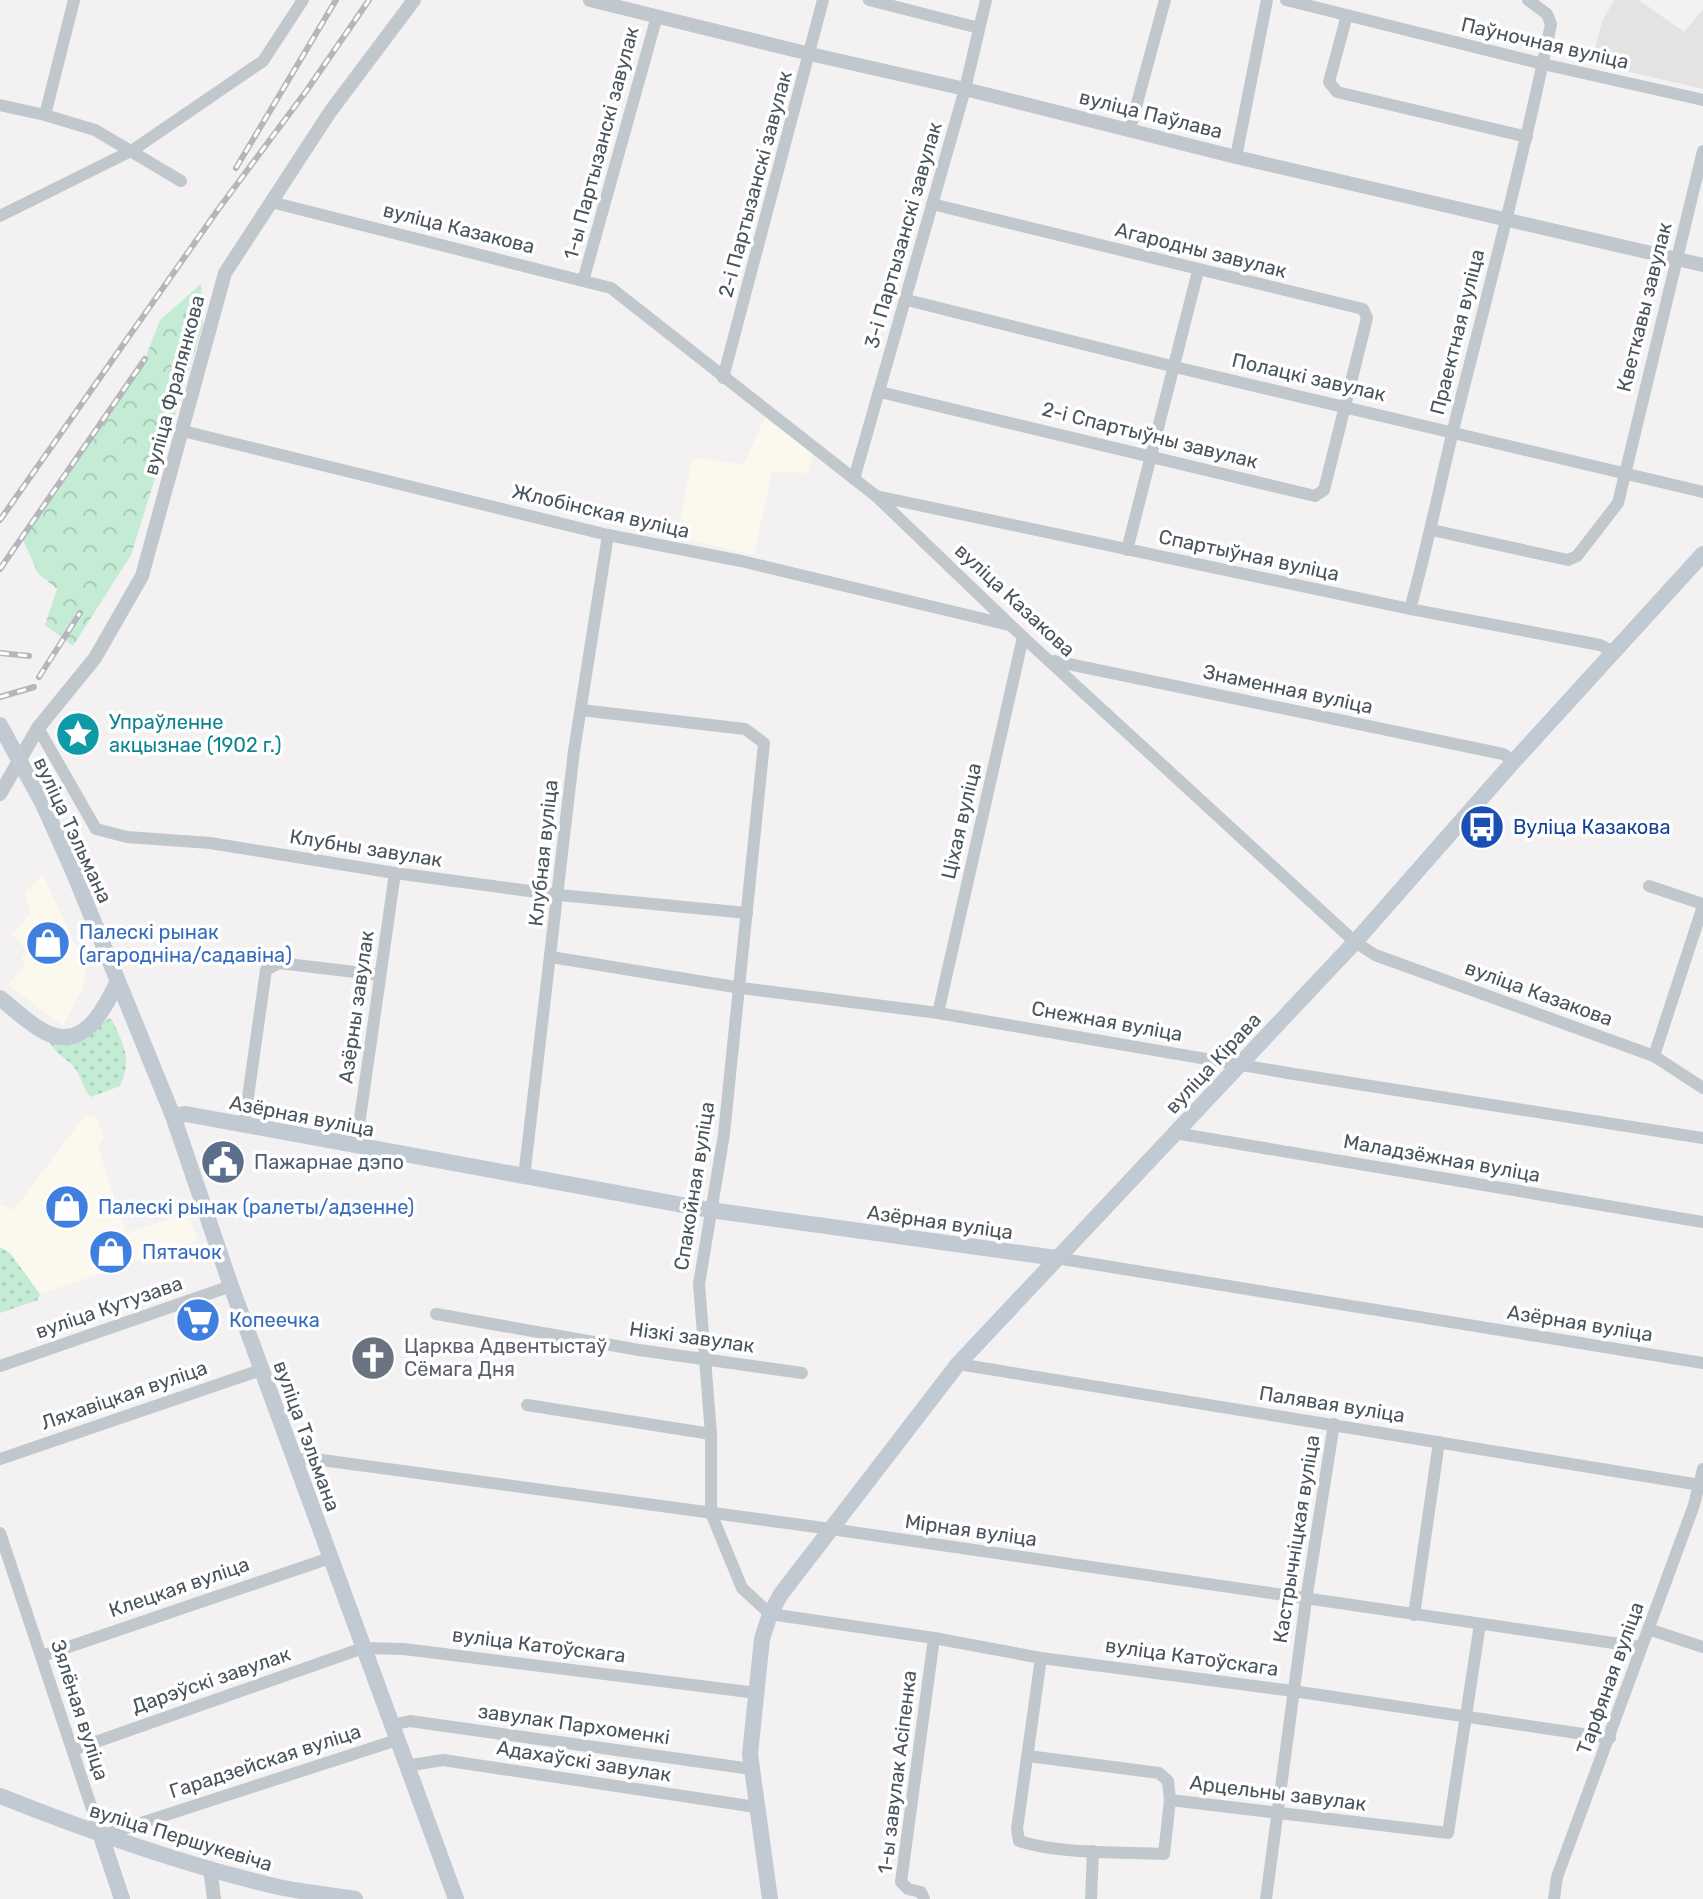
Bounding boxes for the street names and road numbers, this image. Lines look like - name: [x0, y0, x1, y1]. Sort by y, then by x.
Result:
- street label: Паўночная вуліца: [1459, 12, 1631, 74]
- street label: 1-ы Партызанскі завулак: [558, 24, 644, 262]
- street label: 2-і Партызанскі завулак: [713, 68, 797, 300]
- street label: вуліца Паўлава: [1077, 85, 1225, 143]
- street label: 3-і Партызанскі завулак: [859, 119, 947, 351]
- street label: вуліца Казакова: [381, 198, 537, 258]
- street label: Агародны завулак: [1113, 217, 1289, 283]
- street label: Кветкавы завулак: [1611, 220, 1677, 394]
- street label: Праектная вуліца: [1425, 247, 1489, 417]
- street label: вуліца Фралянкова: [138, 293, 210, 477]
- street label: Полацкі завулак: [1230, 348, 1389, 406]
- street label: 2-і Спартыўны завулак: [1040, 397, 1261, 474]
- street label: Жлобінская вуліца: [510, 479, 692, 543]
- street label: Спартыўная вуліца: [1157, 524, 1341, 586]
- street label: вуліца Казакова: [950, 538, 1080, 662]
- street label: Знаменная вуліца: [1201, 659, 1375, 719]
- street label: вуліца Тэльмана: [29, 753, 117, 907]
- street label: Ціхая вуліца: [936, 761, 986, 881]
- street label: Клубная вуліца: [523, 778, 563, 928]
- street label: Клубны завулак: [288, 824, 444, 872]
- street label: Азёрны завулак: [333, 929, 379, 1085]
- street label: вуліца Казакова: [1462, 955, 1616, 1031]
- street label: Снежная вуліца: [1030, 996, 1184, 1046]
- street label: вуліца Кірава: [1160, 1008, 1266, 1118]
- street label: Азёрная вуліца: [227, 1090, 377, 1142]
- street label: Спакойная вуліца: [669, 1100, 719, 1272]
- street label: Маладзёжная вуліца: [1342, 1129, 1542, 1187]
- street label: Азёрная вуліца: [865, 1200, 1015, 1244]
- street label: вуліца Кутузава: [32, 1271, 186, 1343]
- street label: Азёрная вуліца: [1505, 1300, 1655, 1346]
- street label: Нізкі завулак: [628, 1316, 756, 1358]
- street label: Ляхавіцкая вуліца: [38, 1355, 210, 1435]
- street label: вуліца Тэльмана: [269, 1358, 345, 1514]
- street label: Палявая вуліца: [1257, 1381, 1407, 1427]
- street label: Кастрычніцкая вуліца: [1268, 1433, 1324, 1645]
- street label: Мірная вуліца: [903, 1509, 1039, 1551]
- street label: Клецкая вуліца: [106, 1552, 252, 1622]
- street label: Тарфяная вуліца: [1571, 1599, 1649, 1757]
- street label: вуліца Катоўскага: [451, 1622, 627, 1668]
- street label: вуліца Катоўскага: [1104, 1633, 1280, 1681]
- street label: Зялёная вуліца: [46, 1637, 114, 1783]
- street label: Дарэўскі завулак: [129, 1642, 294, 1718]
- street label: 1-ы завулак Асіпенка: [873, 1669, 921, 1875]
- street label: завулак Пархоменкі: [477, 1699, 671, 1749]
- street label: Гарадзейская вуліца: [166, 1719, 364, 1803]
- street label: Адахаўскі завулак: [495, 1735, 673, 1787]
- street label: Арцельны завулак: [1188, 1770, 1368, 1816]
- street label: вуліца Першукевіча: [87, 1798, 275, 1876]

